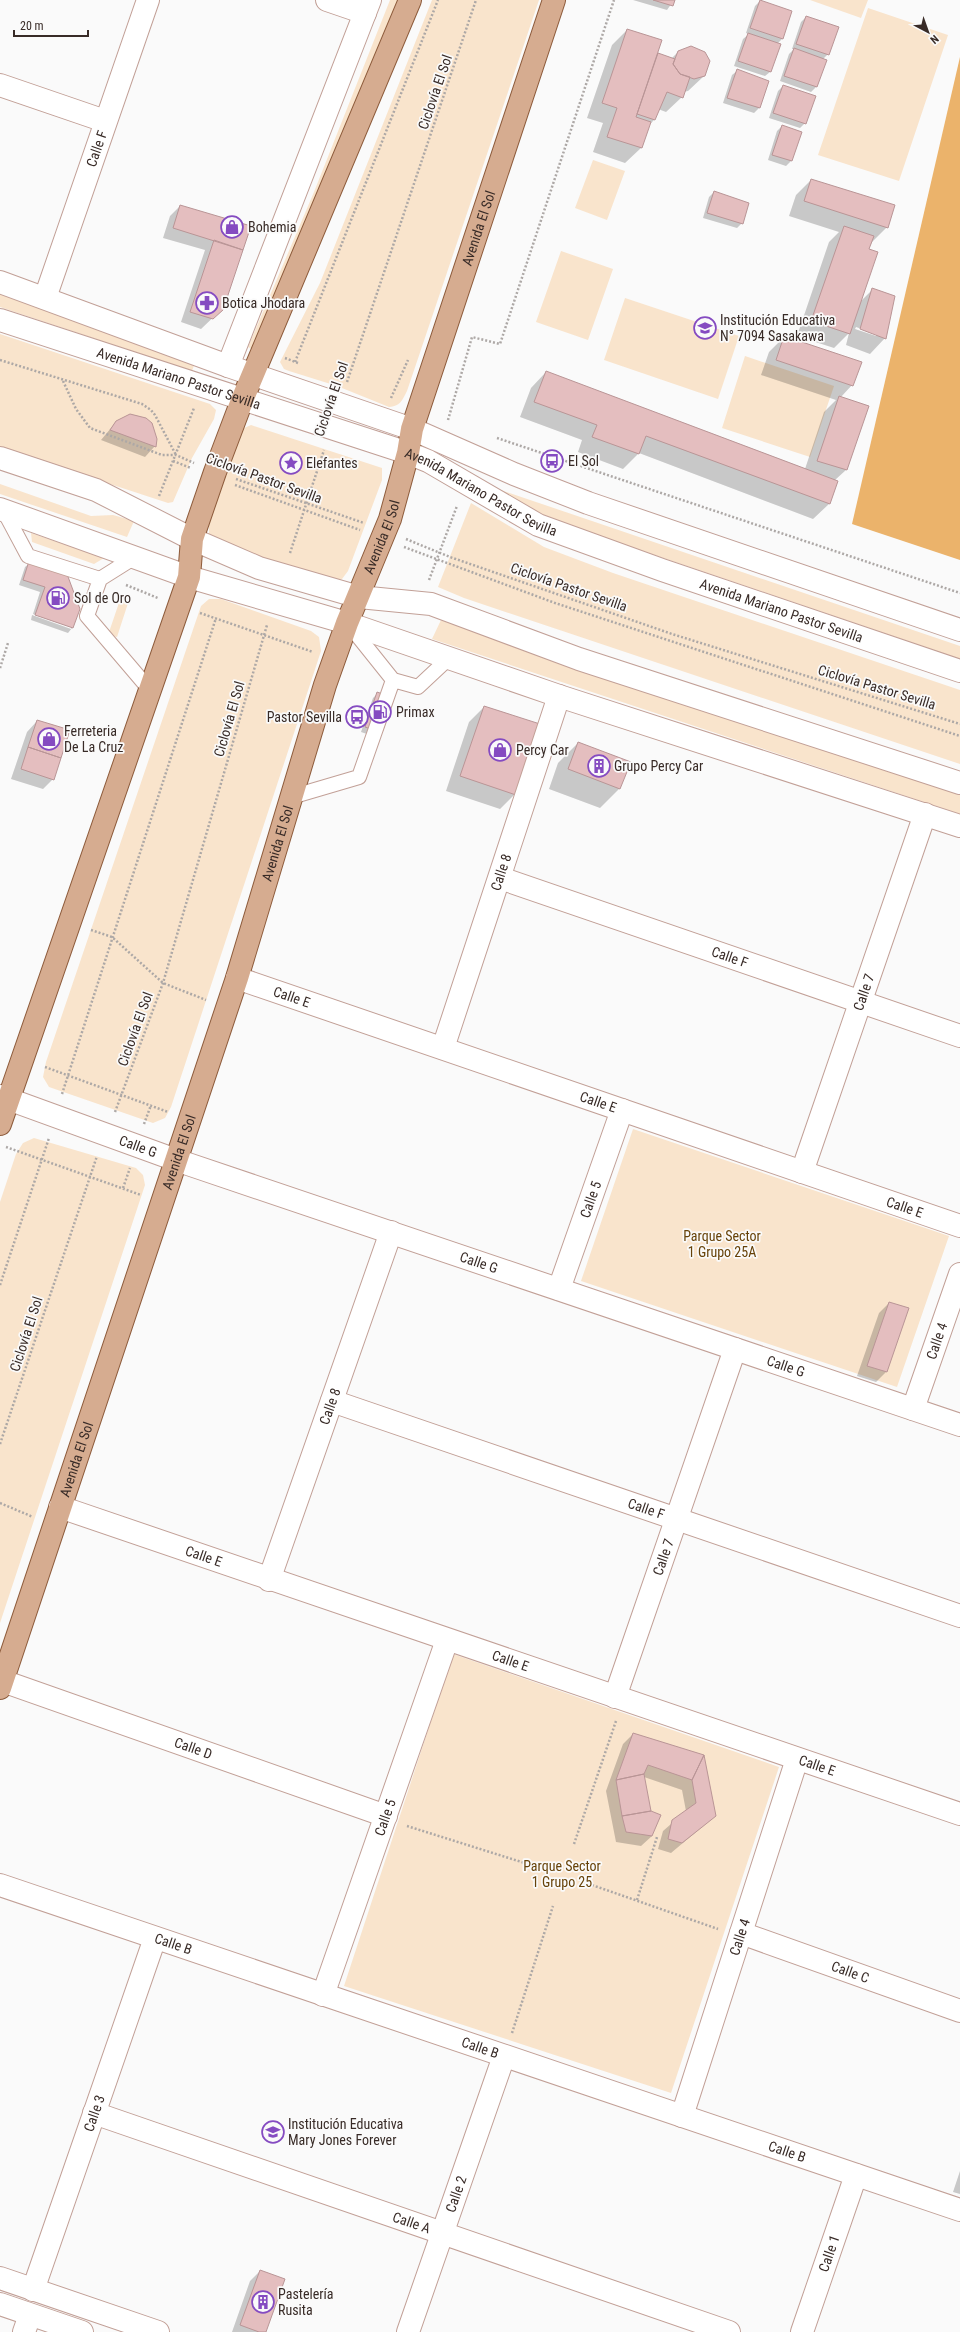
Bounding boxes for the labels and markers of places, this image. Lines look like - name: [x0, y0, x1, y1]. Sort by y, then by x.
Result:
- shop icon: Bohemia: [219, 214, 245, 240]
- place label: Bohemia: [248, 219, 296, 235]
- pharmacy icon: Botica Jhodara: [194, 290, 220, 316]
- place label: Botica Jhodara: [222, 295, 305, 311]
- place label: Institución Educativa N° 7094 Sasakawa: [720, 312, 835, 344]
- school or university icon: Institución Educativa N° 7094 Sasakawa: [692, 315, 718, 341]
- bus stop icon: El Sol: [539, 448, 565, 474]
- place icon: Elefantes: [278, 450, 304, 476]
- place label: El Sol: [568, 453, 599, 469]
- place label: Elefantes: [306, 455, 358, 471]
- fuel station icon: Sol de Oro: [45, 585, 71, 611]
- place label: Sol de Oro: [74, 590, 131, 606]
- fuel station icon: Primax: [367, 699, 393, 725]
- bus stop icon: Pastor Sevilla: [344, 704, 370, 730]
- place label: Primax: [396, 704, 435, 720]
- place label: Pastor Sevilla: [267, 709, 342, 725]
- place label: Ferreteria De La Cruz: [64, 723, 123, 755]
- shop icon: Ferreteria De La Cruz: [36, 726, 62, 752]
- shop icon: Percy Car: [487, 737, 513, 763]
- place label: Percy Car: [516, 742, 569, 758]
- building icon: Grupo Percy Car: [586, 753, 612, 779]
- place label: Grupo Percy Car: [614, 758, 703, 774]
- place label: Institución Educativa Mary Jones Forever: [288, 2116, 403, 2148]
- school or university icon: Institución Educativa Mary Jones Forever: [260, 2119, 286, 2145]
- place label: Pastelería Rusita: [278, 2286, 334, 2318]
- building icon: Pastelería Rusita: [250, 2289, 276, 2315]

